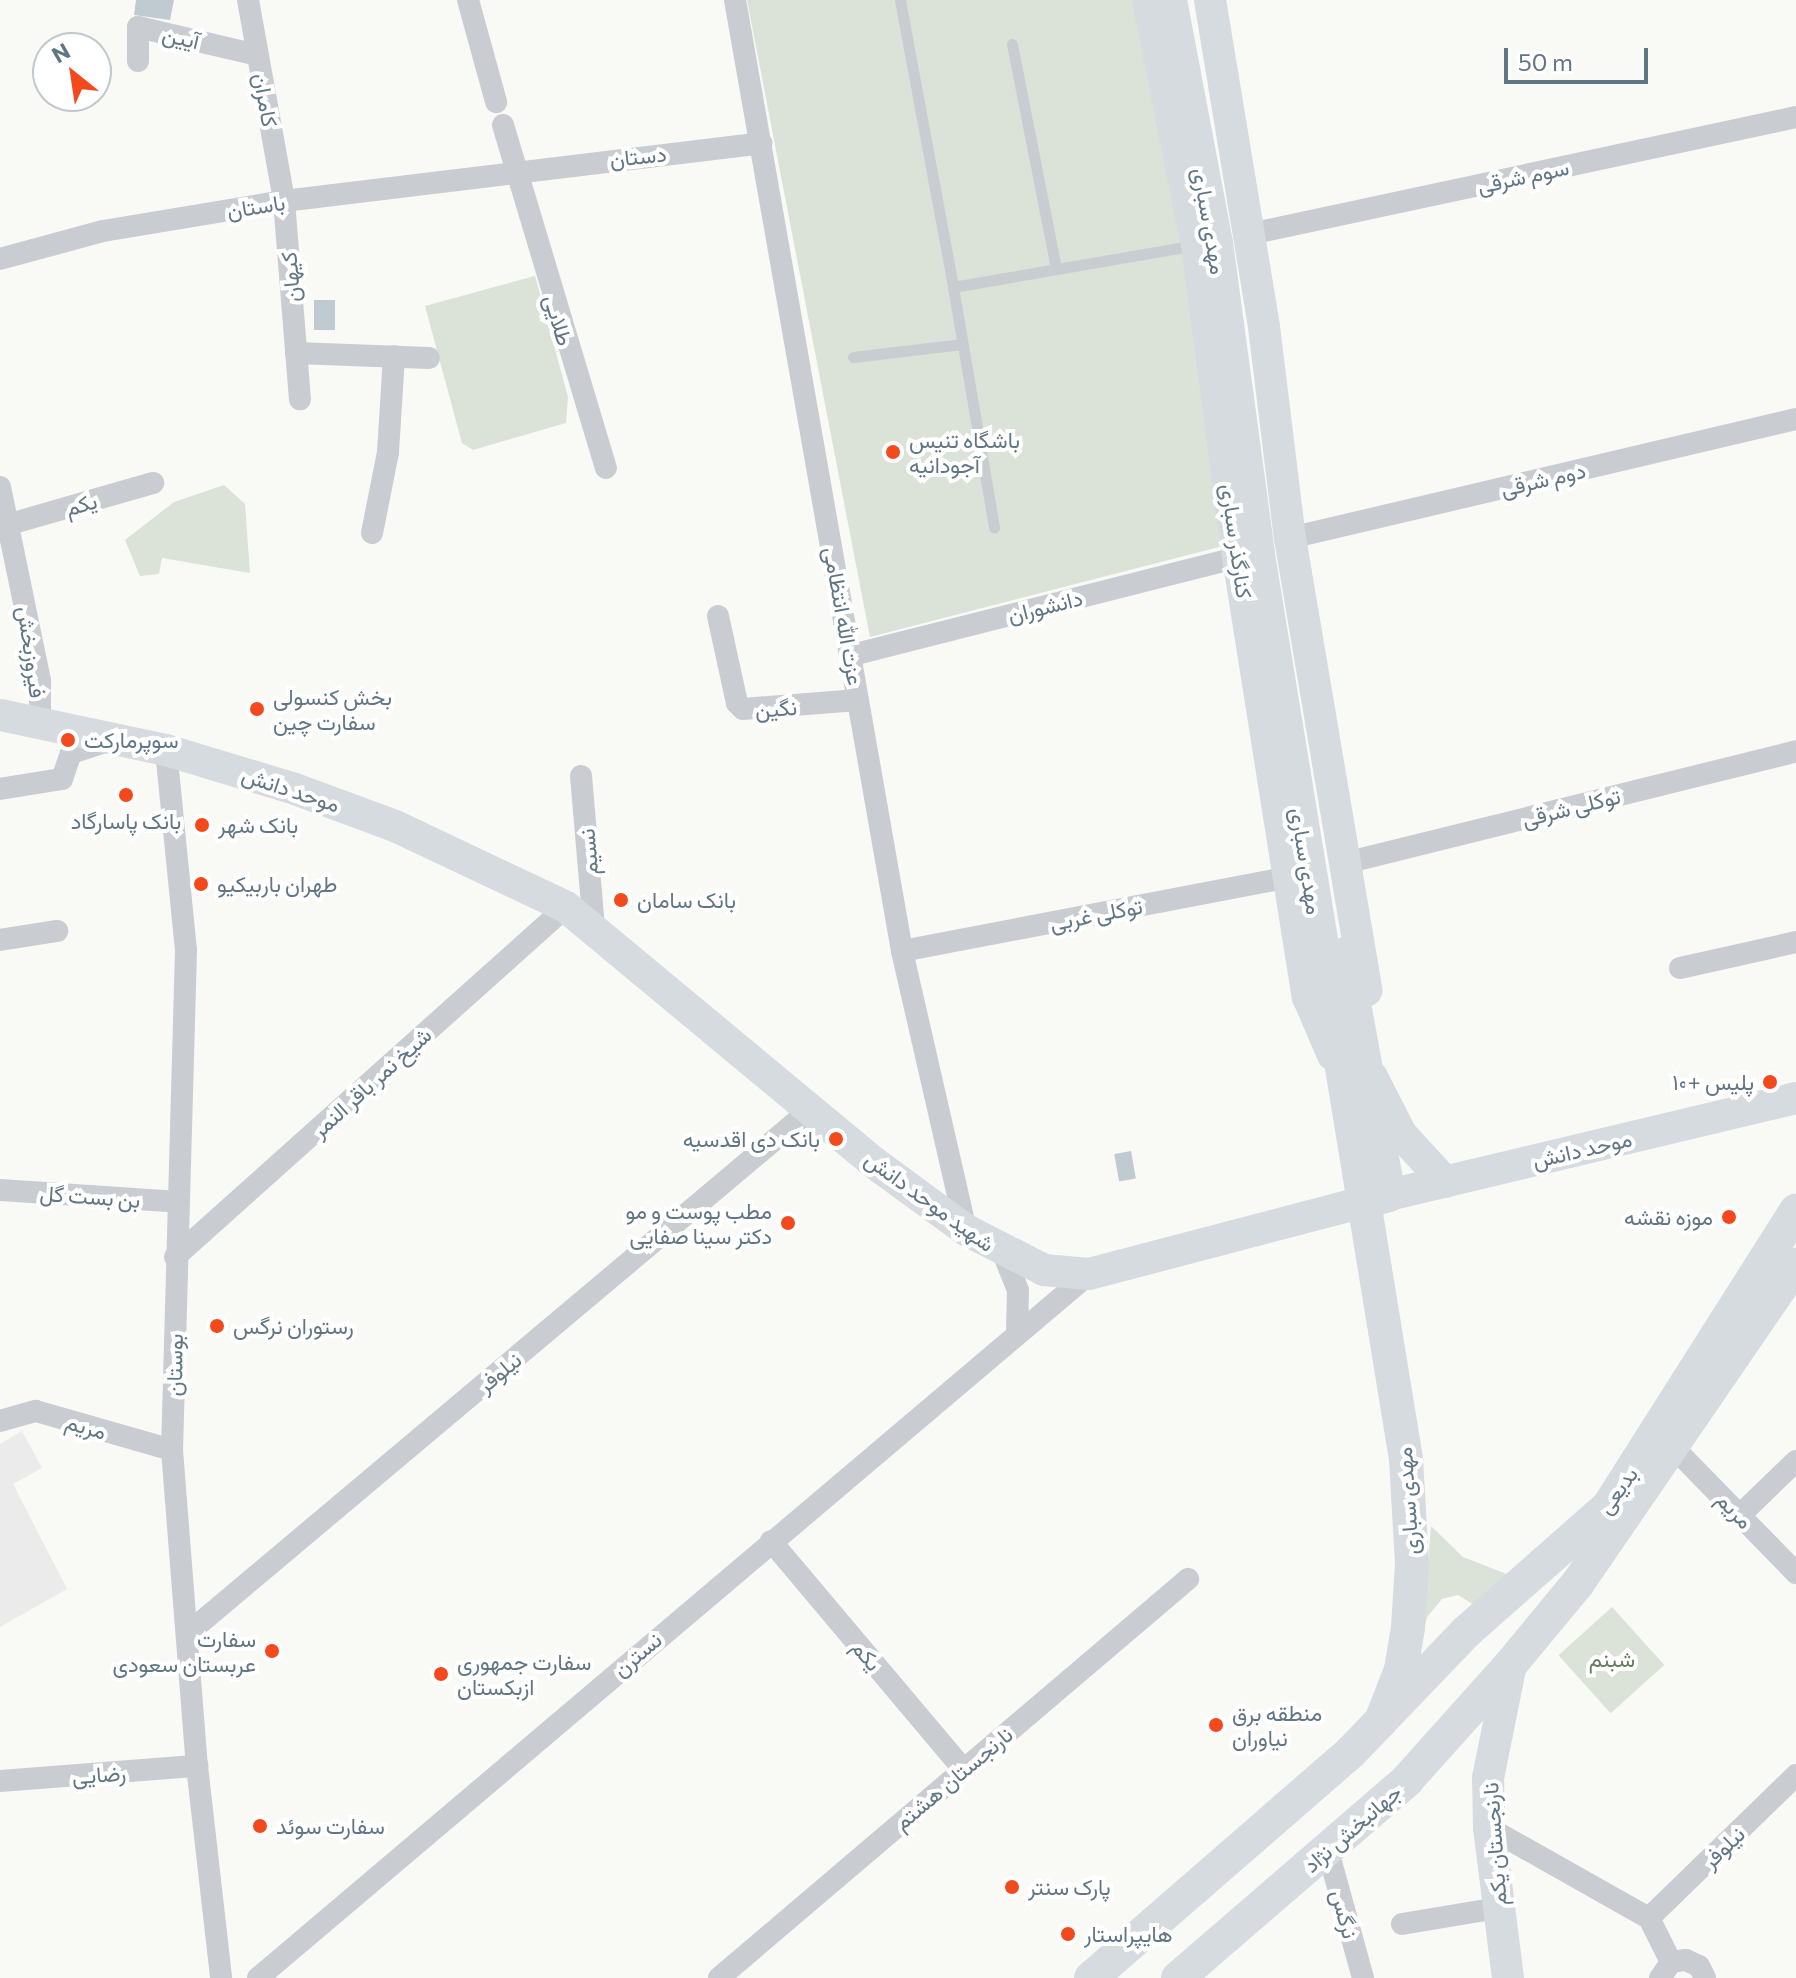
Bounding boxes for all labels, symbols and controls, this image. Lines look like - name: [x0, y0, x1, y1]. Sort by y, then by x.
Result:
- street label: آیین: [160, 20, 202, 54]
- north arrow: [32, 32, 112, 112]
- scale bar: [1508, 32, 1652, 82]
- text: N: [47, 37, 75, 68]
- text: 50 m: [1518, 47, 1573, 76]
- street label: کامران: [248, 71, 284, 129]
- street label: دستان: [608, 140, 668, 172]
- street label: سوم شرقی: [1475, 153, 1571, 199]
- street label: مهدی سباری: [1188, 166, 1232, 276]
- street label: باستان: [225, 188, 287, 224]
- street label: کیهان: [275, 251, 305, 303]
- street label: طلایی: [539, 292, 579, 348]
- place label: باشگاه تنیس آجودانیه: [909, 426, 1020, 478]
- marker: باشگاه تنیس آجودانیه: [884, 443, 902, 461]
- street label: دوم شرقی: [1498, 456, 1588, 502]
- street label: کنارگذر سباری: [1216, 482, 1258, 600]
- street label: یکم: [62, 487, 100, 521]
- street label: عزت الله انتظامی: [819, 545, 869, 687]
- street label: دانشوران: [1005, 584, 1085, 628]
- street label: فیروزبخش: [12, 604, 52, 700]
- place label: بخش کنسولی سفارت چین: [273, 683, 392, 734]
- street label: نگین: [754, 693, 798, 723]
- marker: بخش کنسولی سفارت چین: [248, 700, 266, 718]
- place label: سوپرمارکت: [84, 727, 179, 753]
- marker: سوپرمارکت: [59, 731, 77, 749]
- street label: موحد دانش: [239, 761, 343, 817]
- street label: توکلی شرقی: [1519, 782, 1623, 832]
- marker: بانک پاسارگاد: [117, 786, 135, 804]
- street label: مهدی سباری: [1286, 806, 1328, 916]
- place label: بانک پاسارگاد: [71, 808, 181, 834]
- place label: بانک شهر: [218, 812, 298, 838]
- marker: بانک شهر: [193, 816, 211, 834]
- street label: نسیم: [573, 828, 603, 876]
- place label: طهران باربیکیو: [217, 871, 337, 897]
- marker: طهران باربیکیو: [192, 875, 210, 893]
- place label: بانک سامان: [637, 887, 736, 913]
- marker: بانک سامان: [612, 891, 630, 909]
- street label: توکلی غربی: [1047, 892, 1145, 936]
- street label: شیخ نمر باقر النمر: [306, 1021, 436, 1143]
- place label: پلیس +۱۰: [1672, 1069, 1754, 1095]
- marker: پلیس +۱۰: [1761, 1073, 1779, 1091]
- street label: موحد دانش: [1530, 1125, 1634, 1173]
- place label: بانک دی اقدسیه: [683, 1126, 820, 1152]
- marker: بانک دی اقدسیه: [827, 1130, 845, 1148]
- street label: شهید موحد دانش: [860, 1145, 1000, 1257]
- street label: بن بست گل: [39, 1179, 141, 1213]
- place label: مطب پوست و مو دکتر سینا صفایی: [625, 1197, 772, 1248]
- place label: موزه نقشه: [1624, 1204, 1713, 1230]
- marker: موزه نقشه: [1720, 1208, 1738, 1226]
- marker: مطب پوست و مو دکتر سینا صفایی: [779, 1214, 797, 1232]
- place label: رستوران نرگس: [233, 1313, 354, 1339]
- marker: رستوران نرگس: [208, 1317, 226, 1335]
- street label: بوستان: [160, 1333, 188, 1397]
- street label: نیلوفر: [472, 1346, 526, 1398]
- street label: مریم: [63, 1408, 109, 1444]
- street label: مهدی سباری: [1390, 1446, 1424, 1556]
- street label: بدیعی: [1591, 1461, 1643, 1519]
- street label: مریم: [1711, 1486, 1759, 1534]
- place label: سفارت عربستان سعودی: [112, 1625, 256, 1676]
- street label: نسترن: [607, 1626, 667, 1682]
- street label: یکم: [847, 1634, 887, 1676]
- marker: سفارت عربستان سعودی: [263, 1642, 281, 1660]
- park label: شبنم: [1589, 1646, 1635, 1672]
- place label: سفارت جمهوری ازبکستان: [457, 1648, 591, 1700]
- marker: سفارت جمهوری ازبکستان: [432, 1665, 450, 1683]
- place label: منطقه برق نیاوران: [1232, 1699, 1322, 1750]
- marker: منطقه برق نیاوران: [1207, 1716, 1225, 1734]
- street label: نارنجستان هشتم: [888, 1721, 1018, 1835]
- street label: رضایی: [71, 1759, 127, 1789]
- street label: جهانبخش نژاد: [1298, 1778, 1406, 1878]
- street label: نارنجستان یکم: [1477, 1782, 1511, 1906]
- place label: سفارت سوئد: [276, 1813, 385, 1839]
- marker: سفارت سوئد: [251, 1817, 269, 1835]
- street label: نیلوفر: [1696, 1820, 1750, 1874]
- place label: پارک سنتر: [1028, 1874, 1111, 1900]
- marker: پارک سنتر: [1003, 1878, 1021, 1896]
- street label: نرگس: [1326, 1887, 1364, 1941]
- place label: هایپراستار: [1084, 1921, 1173, 1947]
- marker: هایپراستار: [1059, 1925, 1077, 1943]

